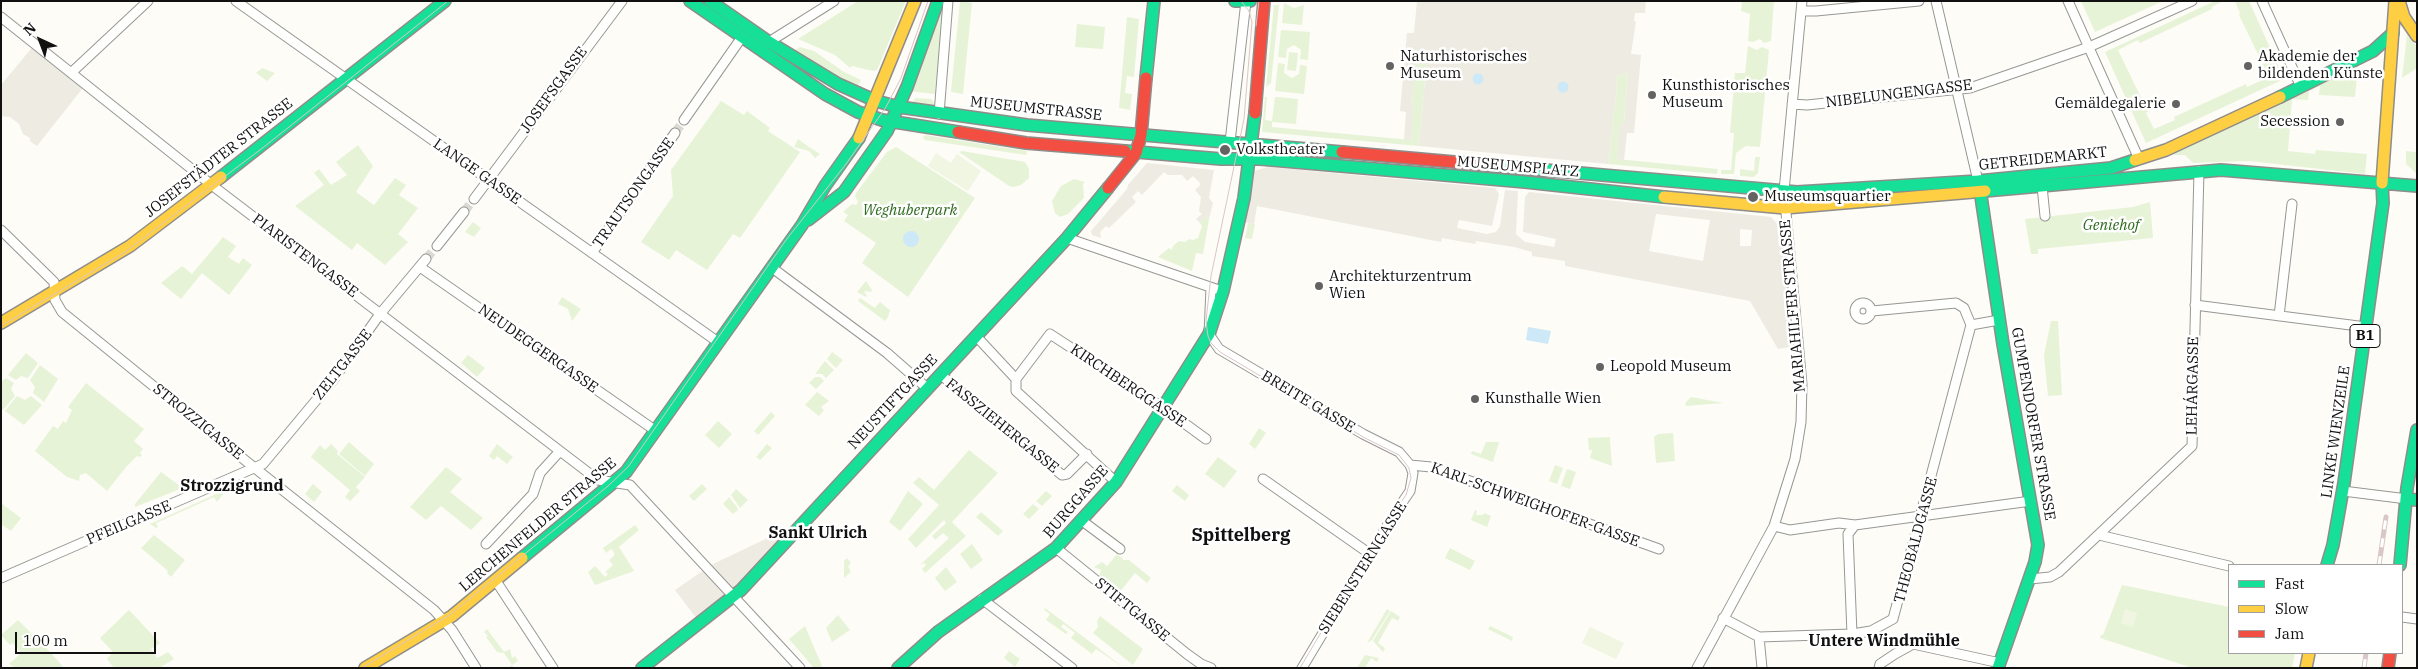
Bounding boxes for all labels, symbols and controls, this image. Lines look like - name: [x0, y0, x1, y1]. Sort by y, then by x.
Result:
- north arrow: [15, 15, 65, 65]
- text: N: [20, 19, 40, 39]
- street label: JOSEFSGASSE: [517, 43, 591, 137]
- place label: Naturhistorisches Museum: [1400, 48, 1527, 83]
- place label: Akademie der bildenden Künste: [2258, 48, 2383, 83]
- marker: Naturhistorisches Museum: [1384, 60, 1396, 72]
- marker: Akademie der bildenden Künste: [2242, 60, 2254, 72]
- street label: NIBELUNGENGASSE: [1825, 76, 1973, 112]
- place label: Kunsthistorisches Museum: [1662, 77, 1790, 112]
- marker: Kunsthistorisches Museum: [1646, 89, 1658, 101]
- street label: MUSEUMSTRASSE: [969, 93, 1103, 125]
- street label: JOSEFSTÄDTER STRASSE: [141, 95, 297, 221]
- place label: Gemäldegalerie: [2055, 95, 2166, 113]
- marker: Gemäldegalerie: [2170, 98, 2182, 110]
- place label: Secession: [2260, 113, 2330, 131]
- marker: Secession: [2334, 116, 2346, 128]
- street label: LANGE GASSE: [430, 135, 524, 209]
- street label: TRAUTSONGASSE: [589, 135, 679, 251]
- place label: Volkstheater: [1236, 141, 1325, 159]
- marker: Volkstheater: [1218, 143, 1232, 157]
- street label: GETREIDEMARKT: [1978, 143, 2108, 175]
- street label: MUSEUMSPLATZ: [1456, 153, 1580, 181]
- place label: Museumsquartier: [1764, 188, 1891, 206]
- marker: Museumsquartier: [1746, 190, 1760, 204]
- park label: Weghuberpark: [863, 202, 957, 220]
- street label: PIARISTENGASSE: [248, 210, 362, 302]
- park label: Geniehof: [2083, 217, 2139, 235]
- street label: MARIAHILFER STRASSE: [1776, 219, 1810, 393]
- place label: Architekturzentrum Wien: [1329, 268, 1472, 303]
- marker: Architekturzentrum Wien: [1313, 280, 1325, 292]
- street label: NEUDEGGERGASSE: [475, 301, 601, 397]
- road number: B1: [2350, 324, 2380, 348]
- street label: ZELTGASSE: [310, 326, 376, 404]
- street label: GUMPENDORFER STRASSE: [2007, 326, 2059, 522]
- street label: LEHÁRGASSE: [2183, 337, 2203, 435]
- street label: KIRCHBERGGASSE: [1067, 340, 1189, 432]
- street label: NEUSTIFTGASSE: [844, 351, 942, 453]
- place label: Leopold Museum: [1610, 358, 1732, 376]
- marker: Leopold Museum: [1594, 361, 1606, 373]
- street label: LINKE WIENZEILE: [2318, 365, 2354, 499]
- street label: BREITE GASSE: [1258, 367, 1358, 437]
- street label: FASSZIEHERGASSE: [942, 375, 1062, 477]
- street label: STROZZIGASSE: [149, 380, 247, 464]
- place label: Kunsthalle Wien: [1485, 390, 1601, 408]
- marker: Kunsthalle Wien: [1469, 393, 1481, 405]
- street label: LERCHENFELDER STRASSE: [456, 454, 620, 596]
- street label: KARL-SCHWEIGHOFER-GASSE: [1428, 459, 1642, 551]
- street label: BURGGASSE: [1040, 462, 1112, 542]
- street label: THEOBALDGASSE: [1891, 475, 1941, 605]
- district label: Strozzigrund: [180, 476, 284, 496]
- street label: PFEILGASSE: [84, 497, 174, 549]
- street label: SIEBENSTERNGASSE: [1315, 498, 1411, 638]
- district label: Sankt Ulrich: [768, 523, 868, 543]
- district label: Spittelberg: [1192, 525, 1290, 547]
- legend: [2228, 564, 2403, 654]
- street label: STIFTGASSE: [1091, 574, 1173, 646]
- text: Fast: [2275, 574, 2305, 593]
- text: Slow: [2275, 599, 2308, 618]
- scale bar: [18, 622, 159, 654]
- text: Jam: [2275, 624, 2304, 643]
- text: 100 m: [23, 631, 68, 650]
- district label: Untere Windmühle: [1808, 631, 1960, 651]

